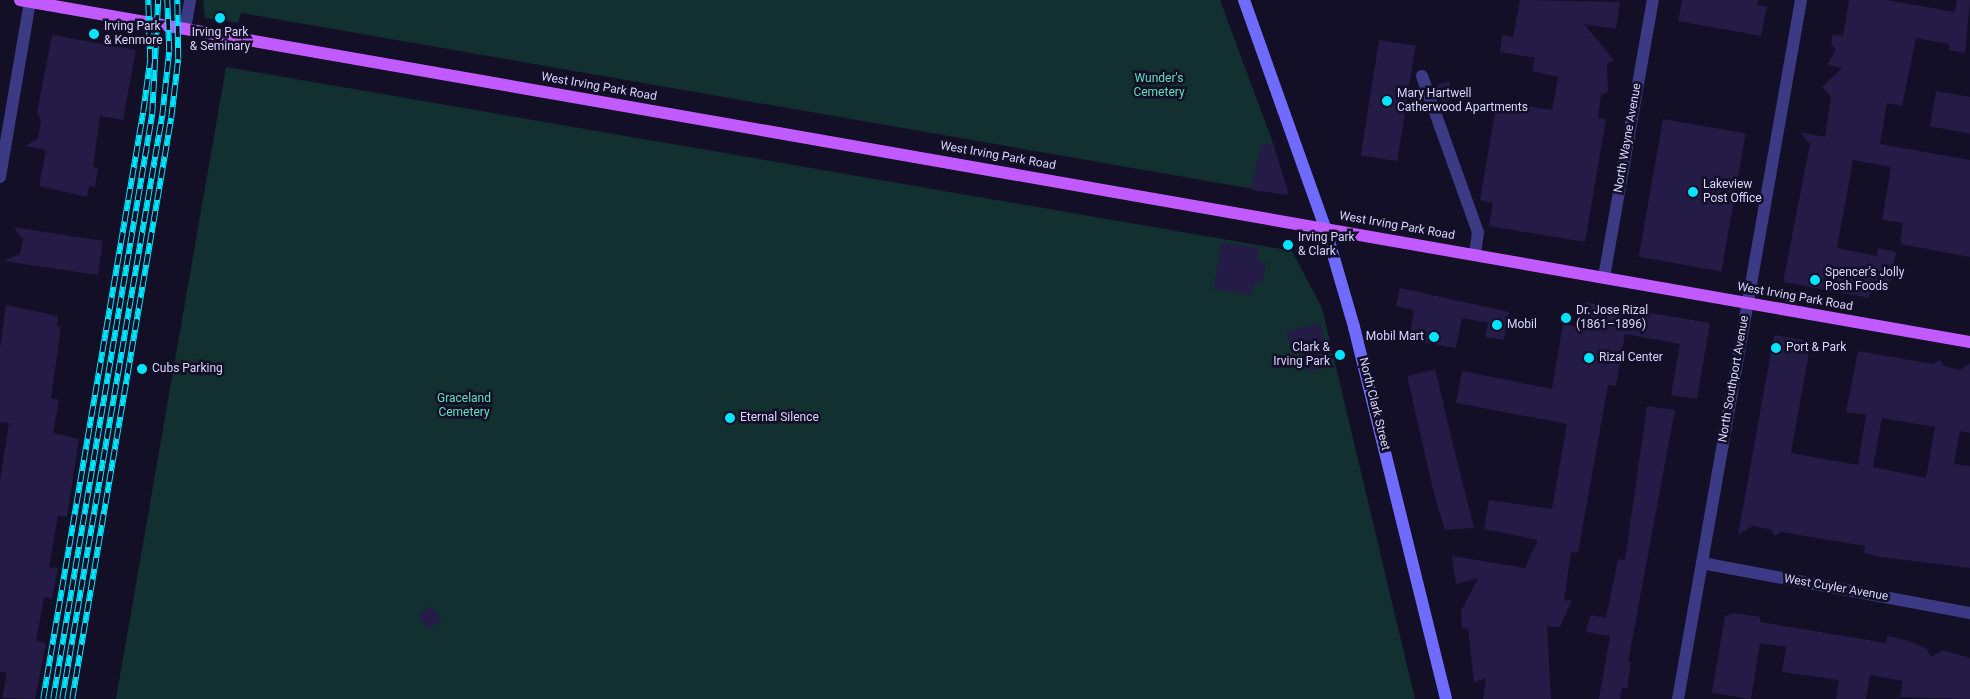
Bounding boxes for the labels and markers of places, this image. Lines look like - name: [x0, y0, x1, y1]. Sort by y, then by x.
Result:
- marker: Irving Park & Seminary: [214, 12, 226, 24]
- place label: Irving Park & Kenmore: [104, 20, 162, 48]
- place label: Irving Park & Seminary: [190, 26, 250, 54]
- marker: Irving Park & Kenmore: [88, 28, 100, 40]
- place label: Mary Hartwell Catherwood Apartments: [1397, 87, 1528, 115]
- marker: Mary Hartwell Catherwood Apartments: [1381, 95, 1393, 107]
- place label: Lakeview Post Office: [1703, 178, 1762, 206]
- marker: Lakeview Post Office: [1687, 186, 1699, 198]
- place label: Irving Park & Clark: [1298, 231, 1355, 259]
- marker: Irving Park & Clark: [1282, 239, 1294, 251]
- place label: Spencer's Jolly Posh Foods: [1825, 266, 1904, 294]
- marker: Spencer's Jolly Posh Foods: [1809, 274, 1821, 286]
- place label: Dr. Jose Rizal (1861–1896): [1576, 304, 1648, 332]
- marker: Dr. Jose Rizal (1861–1896): [1560, 312, 1572, 324]
- place label: Mobil: [1507, 318, 1537, 332]
- marker: Mobil: [1491, 319, 1503, 331]
- place label: Mobil Mart: [1366, 330, 1424, 344]
- marker: Mobil Mart: [1428, 331, 1440, 343]
- place label: Clark & Irving Park: [1273, 341, 1330, 369]
- place label: Port & Park: [1786, 341, 1846, 355]
- marker: Port & Park: [1770, 342, 1782, 354]
- marker: Clark & Irving Park: [1334, 349, 1346, 361]
- place label: Rizal Center: [1599, 351, 1663, 365]
- marker: Rizal Center: [1583, 352, 1595, 364]
- place label: Cubs Parking: [152, 362, 223, 376]
- marker: Cubs Parking: [136, 363, 148, 375]
- place label: Eternal Silence: [740, 411, 819, 425]
- marker: Eternal Silence: [724, 412, 736, 424]

